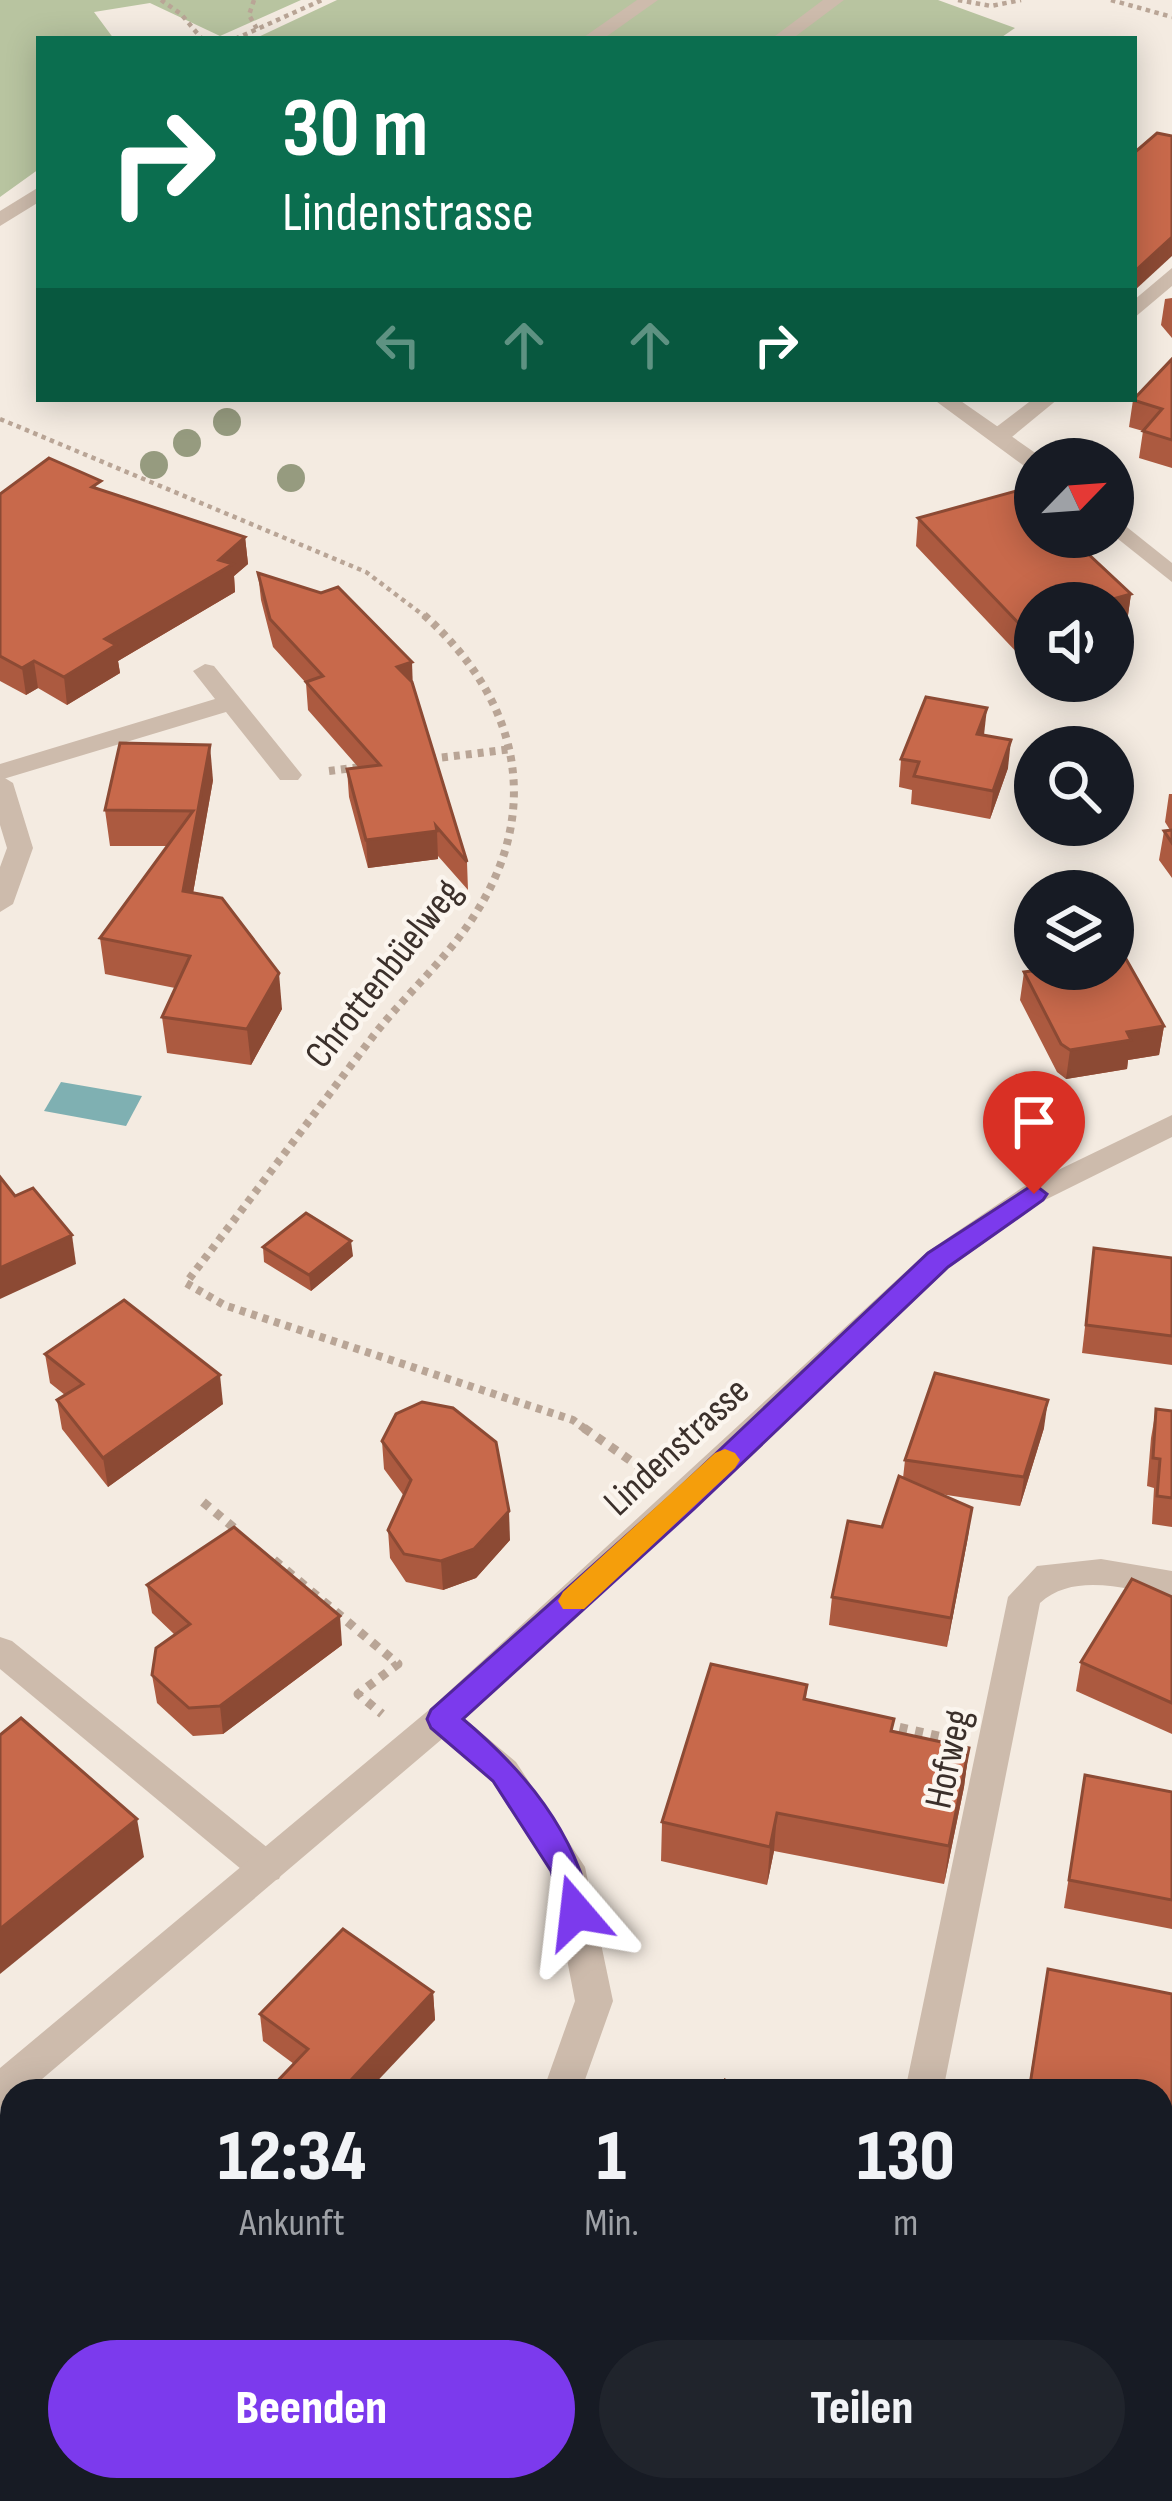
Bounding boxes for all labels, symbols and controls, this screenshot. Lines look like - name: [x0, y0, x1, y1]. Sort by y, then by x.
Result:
- text: 30 m: [282, 79, 428, 180]
- icon: right: [84, 84, 240, 240]
- text: Lindenstrasse: [282, 181, 534, 246]
- icon: left: [365, 312, 431, 378]
- icon: ahead: [491, 312, 557, 378]
- icon: ahead: [617, 312, 683, 378]
- icon: right: [743, 312, 809, 378]
- north arrow: [1014, 438, 1134, 558]
- map controls: [1014, 438, 1134, 990]
- button: sound: [1014, 582, 1134, 702]
- button: search: [1014, 726, 1134, 846]
- street label: Chrottenbüelweg: [296, 870, 472, 1078]
- button: layers: [1014, 870, 1134, 990]
- pin: [983, 1071, 1085, 1194]
- icon: arrive: [1001, 1089, 1067, 1155]
- street label: Lindenstrasse: [595, 1368, 759, 1526]
- street label: Hofweg: [916, 1705, 982, 1813]
- position arrow: [513, 1849, 639, 1975]
- text: 12:34: [218, 2114, 366, 2201]
- text: 1: [597, 2114, 626, 2201]
- text: 130: [857, 2114, 955, 2201]
- text: Ankunft: [240, 2200, 345, 2247]
- text: Min.: [584, 2200, 639, 2247]
- text: m: [893, 2200, 918, 2247]
- button: Beenden: [48, 2340, 575, 2478]
- button: Teilen: [599, 2340, 1125, 2478]

